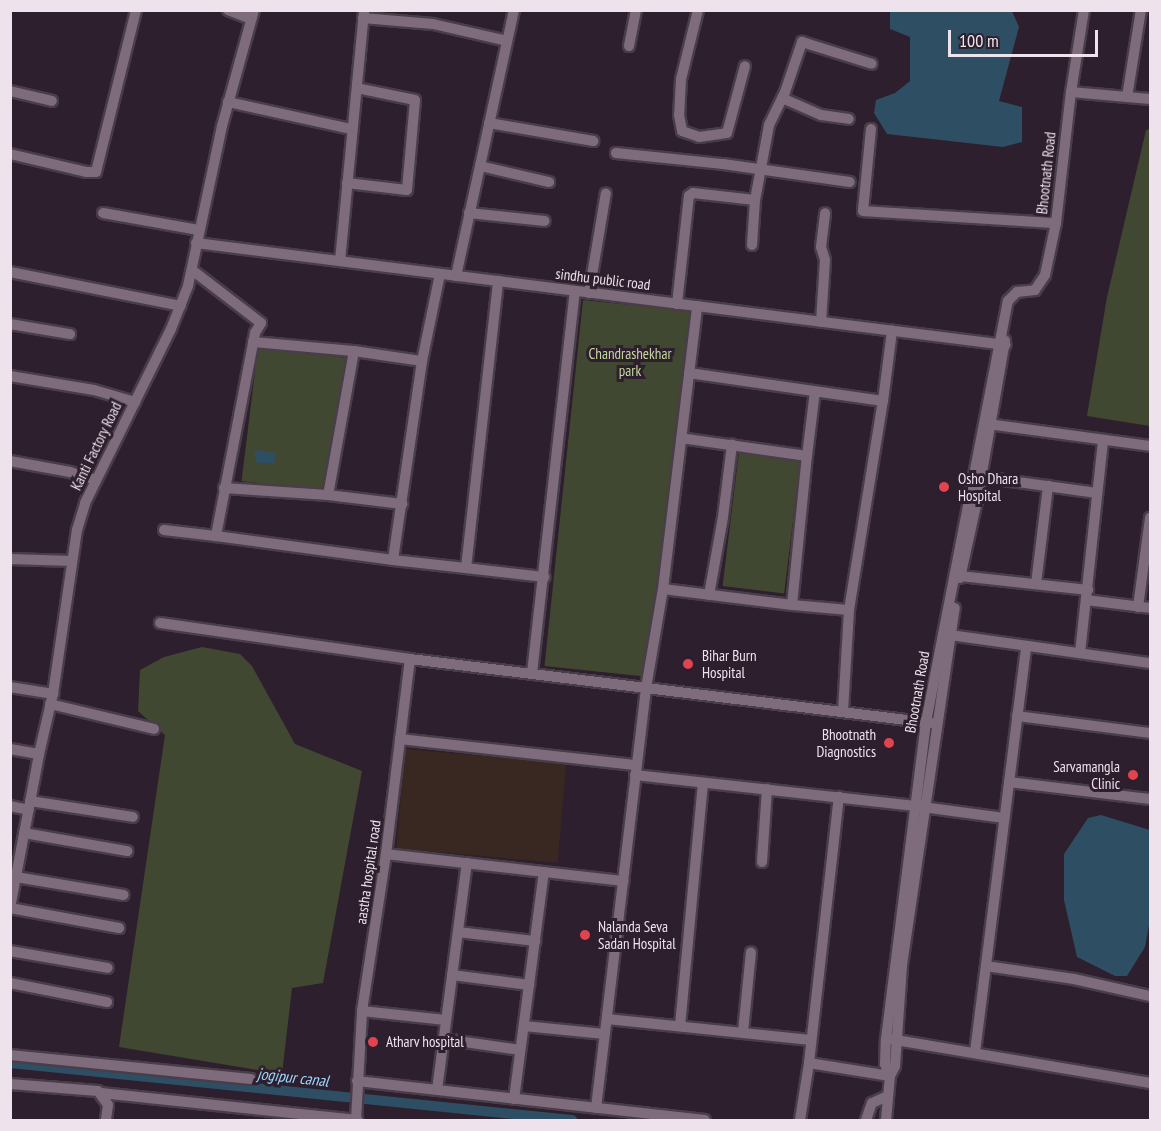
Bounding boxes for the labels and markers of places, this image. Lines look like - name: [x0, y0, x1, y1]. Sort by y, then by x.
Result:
- place label: Osho Dhara Hospital: [958, 469, 1018, 504]
- marker: Osho Dhara Hospital: [935, 478, 953, 496]
- place label: Bihar Burn Hospital: [702, 646, 756, 681]
- marker: Bihar Burn Hospital: [679, 655, 697, 673]
- place label: Bhootnath Diagnostics: [816, 725, 876, 760]
- marker: Bhootnath Diagnostics: [880, 734, 898, 752]
- place label: Sarvamangla Clinic: [1053, 757, 1120, 792]
- marker: Sarvamangla Clinic: [1124, 766, 1142, 784]
- place label: Nalanda Seva Sadan Hospital: [598, 917, 676, 952]
- marker: Nalanda Seva Sadan Hospital: [576, 926, 594, 944]
- marker: Atharv hospital: [364, 1033, 382, 1051]
- place label: Atharv hospital: [386, 1033, 464, 1051]

